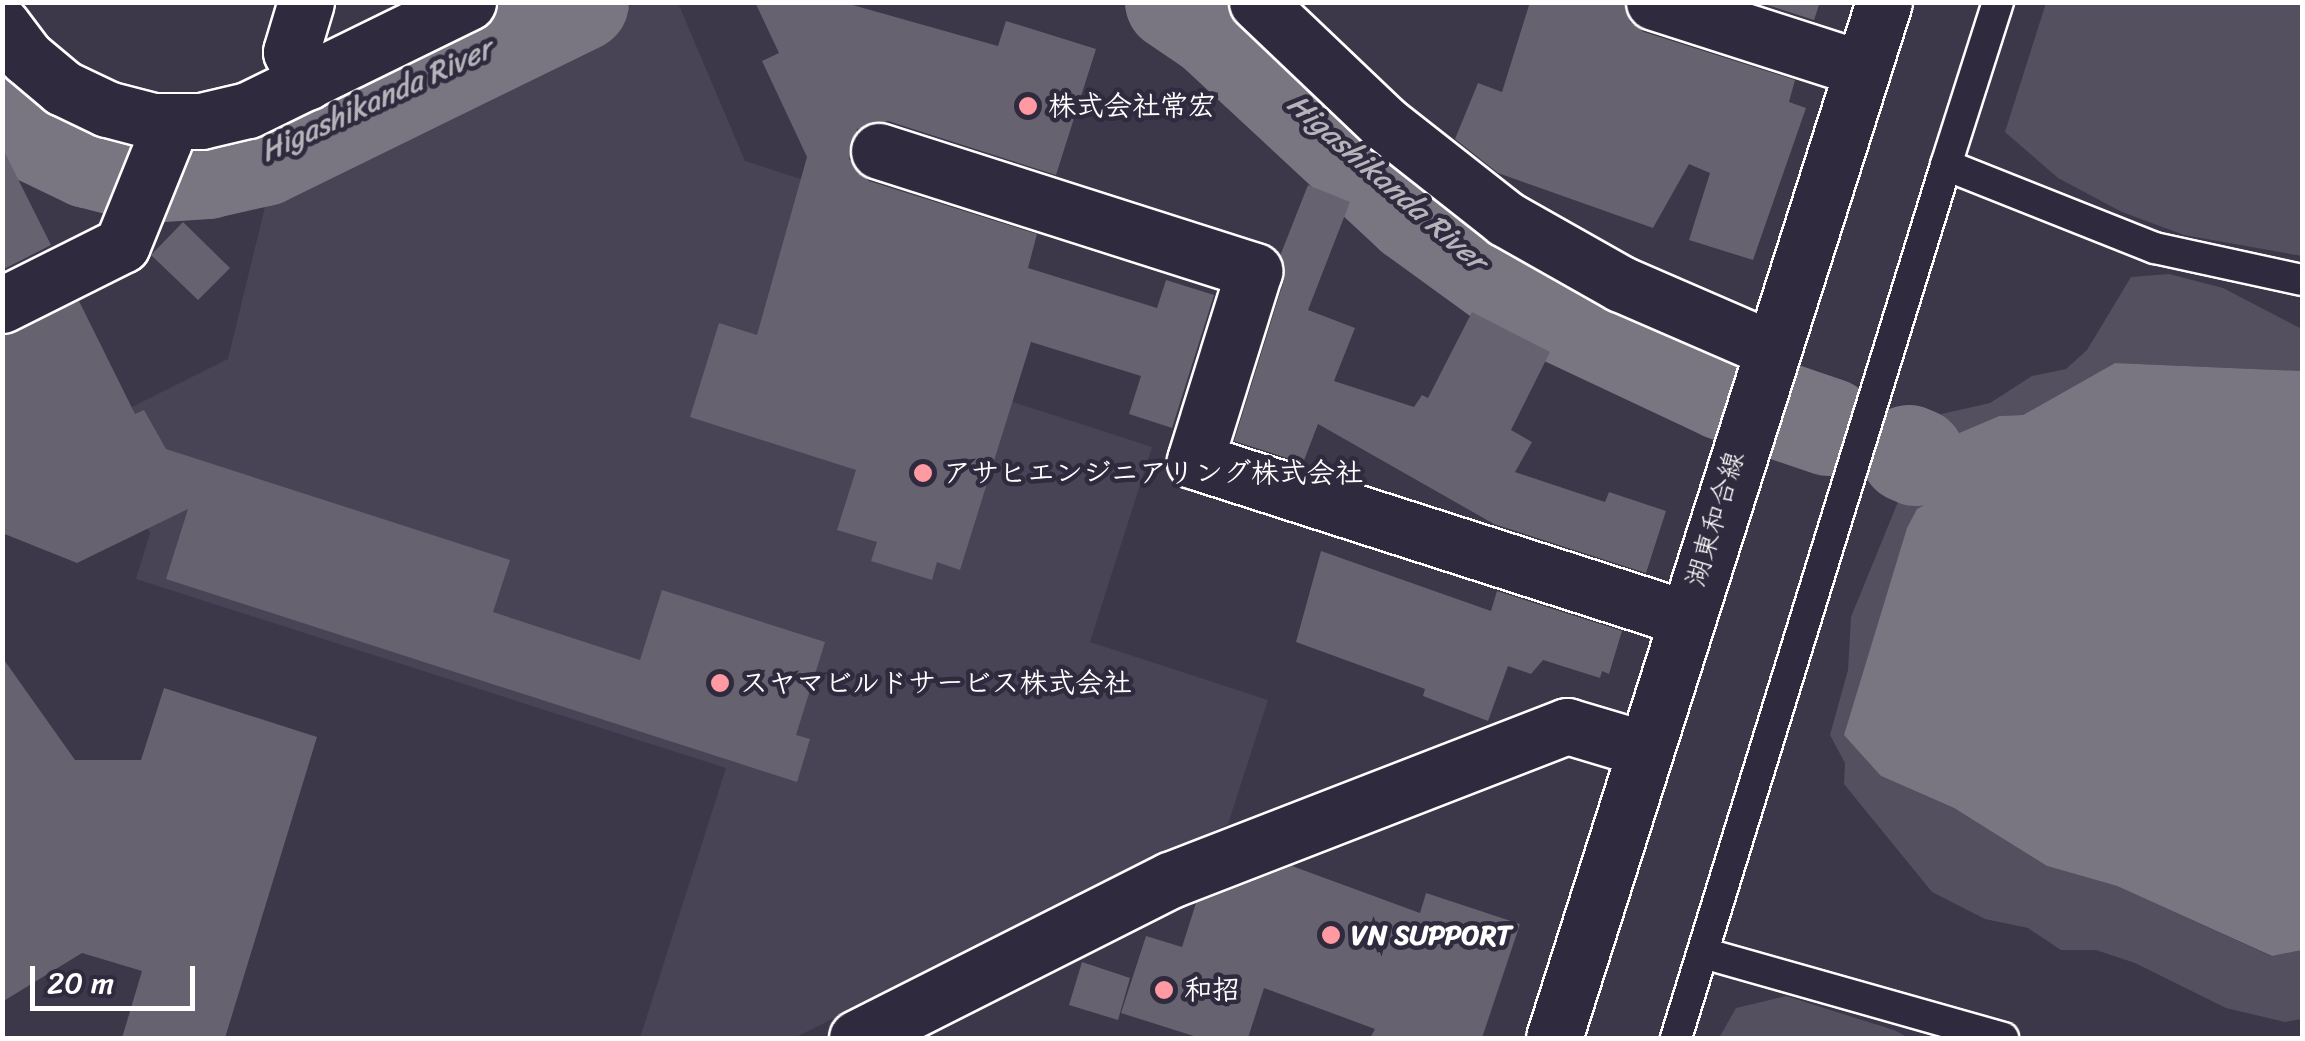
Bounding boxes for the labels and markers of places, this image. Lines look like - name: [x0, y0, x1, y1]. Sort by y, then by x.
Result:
- place label: 株式会社常宏: [1048, 89, 1216, 123]
- marker: 株式会社常宏: [1017, 95, 1039, 117]
- place label: アサヒエンジニアリング株式会社: [943, 456, 1363, 490]
- marker: アサヒエンジニアリング株式会社: [912, 462, 934, 484]
- place label: スヤマビルドサービス株式会社: [740, 666, 1132, 700]
- marker: スヤマビルドサービス株式会社: [709, 672, 731, 694]
- place label: VN SUPPORT: [1351, 918, 1513, 952]
- marker: VN SUPPORT: [1320, 924, 1342, 946]
- place label: 和招: [1184, 973, 1240, 1007]
- marker: 和招: [1153, 979, 1175, 1001]

